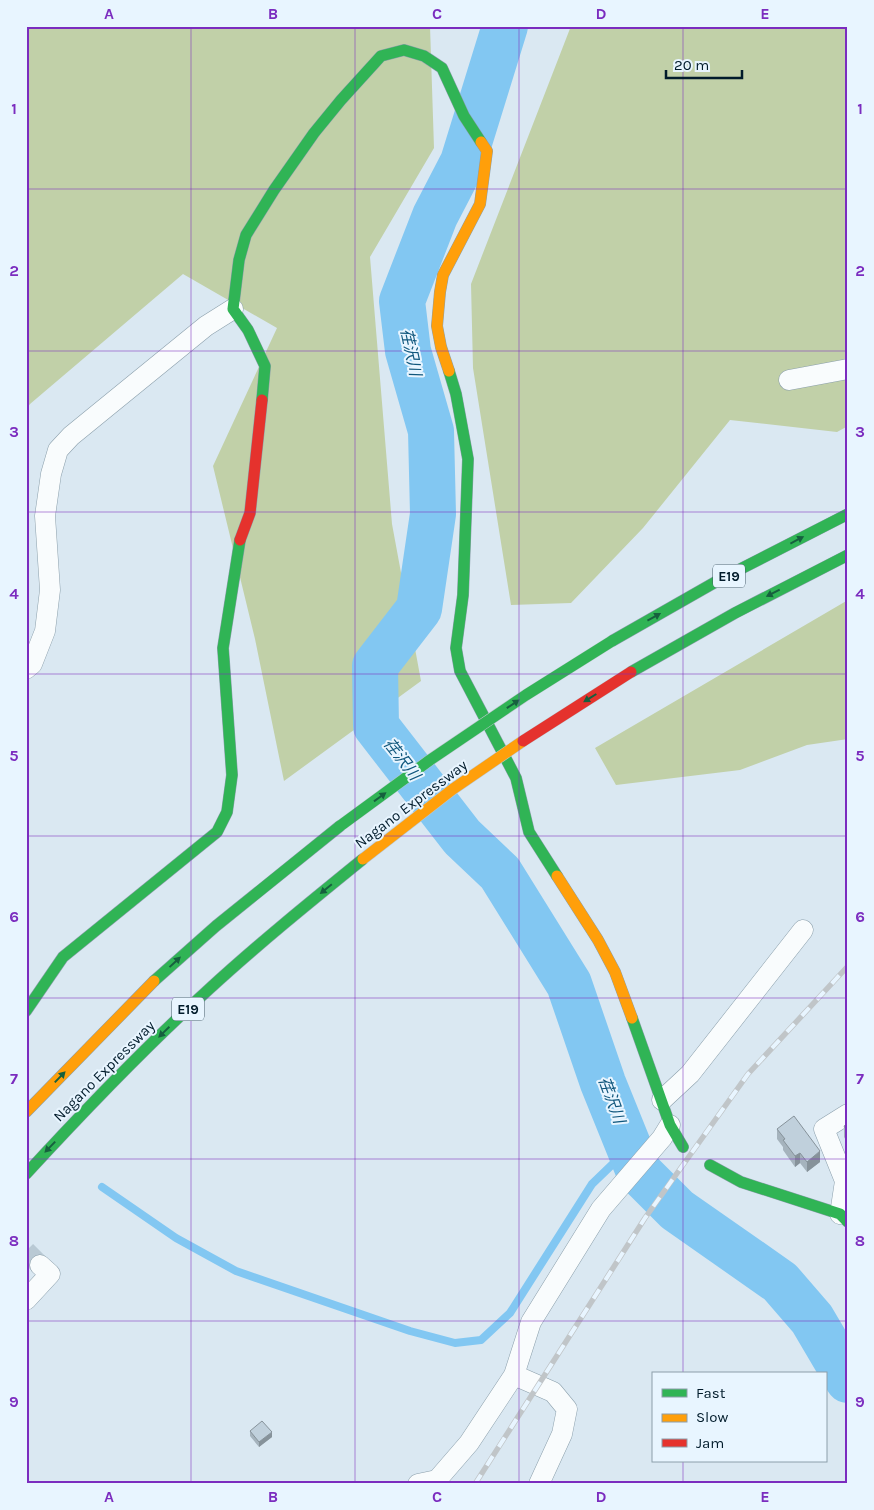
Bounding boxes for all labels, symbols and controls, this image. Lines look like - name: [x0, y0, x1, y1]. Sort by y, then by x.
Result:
- text: A: [104, 4, 114, 23]
- text: B: [268, 4, 278, 23]
- text: C: [432, 4, 442, 23]
- text: D: [596, 4, 607, 23]
- text: E: [760, 4, 770, 23]
- scale bar: [666, 48, 743, 80]
- text: 20 m: [674, 56, 709, 74]
- text: 1: [11, 99, 17, 118]
- text: 1: [857, 99, 863, 118]
- text: 2: [9, 261, 19, 280]
- text: 2: [855, 261, 865, 280]
- water label: 荏沢川: [397, 327, 426, 379]
- text: 3: [9, 422, 19, 441]
- text: 3: [855, 422, 865, 441]
- one-way arrow: [790, 536, 805, 544]
- road number: E19: [713, 564, 745, 588]
- text: 4: [9, 584, 19, 603]
- text: 4: [855, 584, 865, 603]
- one-way arrow: [766, 589, 780, 597]
- one-way arrow: [647, 613, 662, 621]
- one-way arrow: [583, 694, 596, 703]
- one-way arrow: [506, 699, 519, 708]
- water label: 荏沢川: [380, 734, 425, 785]
- text: 5: [9, 746, 19, 765]
- text: 5: [855, 746, 865, 765]
- street label: Nagano Expressway: [351, 756, 471, 852]
- one-way arrow: [373, 792, 387, 802]
- one-way arrow: [319, 884, 332, 895]
- text: 6: [9, 907, 19, 926]
- text: 6: [855, 907, 865, 926]
- one-way arrow: [169, 957, 182, 968]
- road number: E19: [172, 998, 204, 1021]
- street label: Nagano Expressway: [50, 1017, 158, 1125]
- one-way arrow: [159, 1025, 171, 1037]
- text: 7: [10, 1069, 18, 1088]
- text: 7: [856, 1069, 864, 1088]
- one-way arrow: [54, 1071, 66, 1083]
- water label: 荏沢川: [595, 1074, 630, 1128]
- one-way arrow: [44, 1141, 56, 1153]
- text: 8: [9, 1231, 19, 1250]
- text: 8: [855, 1231, 865, 1250]
- legend: [652, 1372, 826, 1462]
- text: Fast: [696, 1384, 726, 1402]
- text: 9: [9, 1392, 19, 1411]
- text: 9: [855, 1392, 865, 1411]
- text: Slow: [696, 1408, 728, 1426]
- text: Jam: [696, 1434, 724, 1452]
- text: A: [104, 1487, 114, 1506]
- text: B: [268, 1487, 278, 1506]
- text: C: [432, 1487, 442, 1506]
- text: D: [596, 1487, 607, 1506]
- text: E: [760, 1487, 770, 1506]

